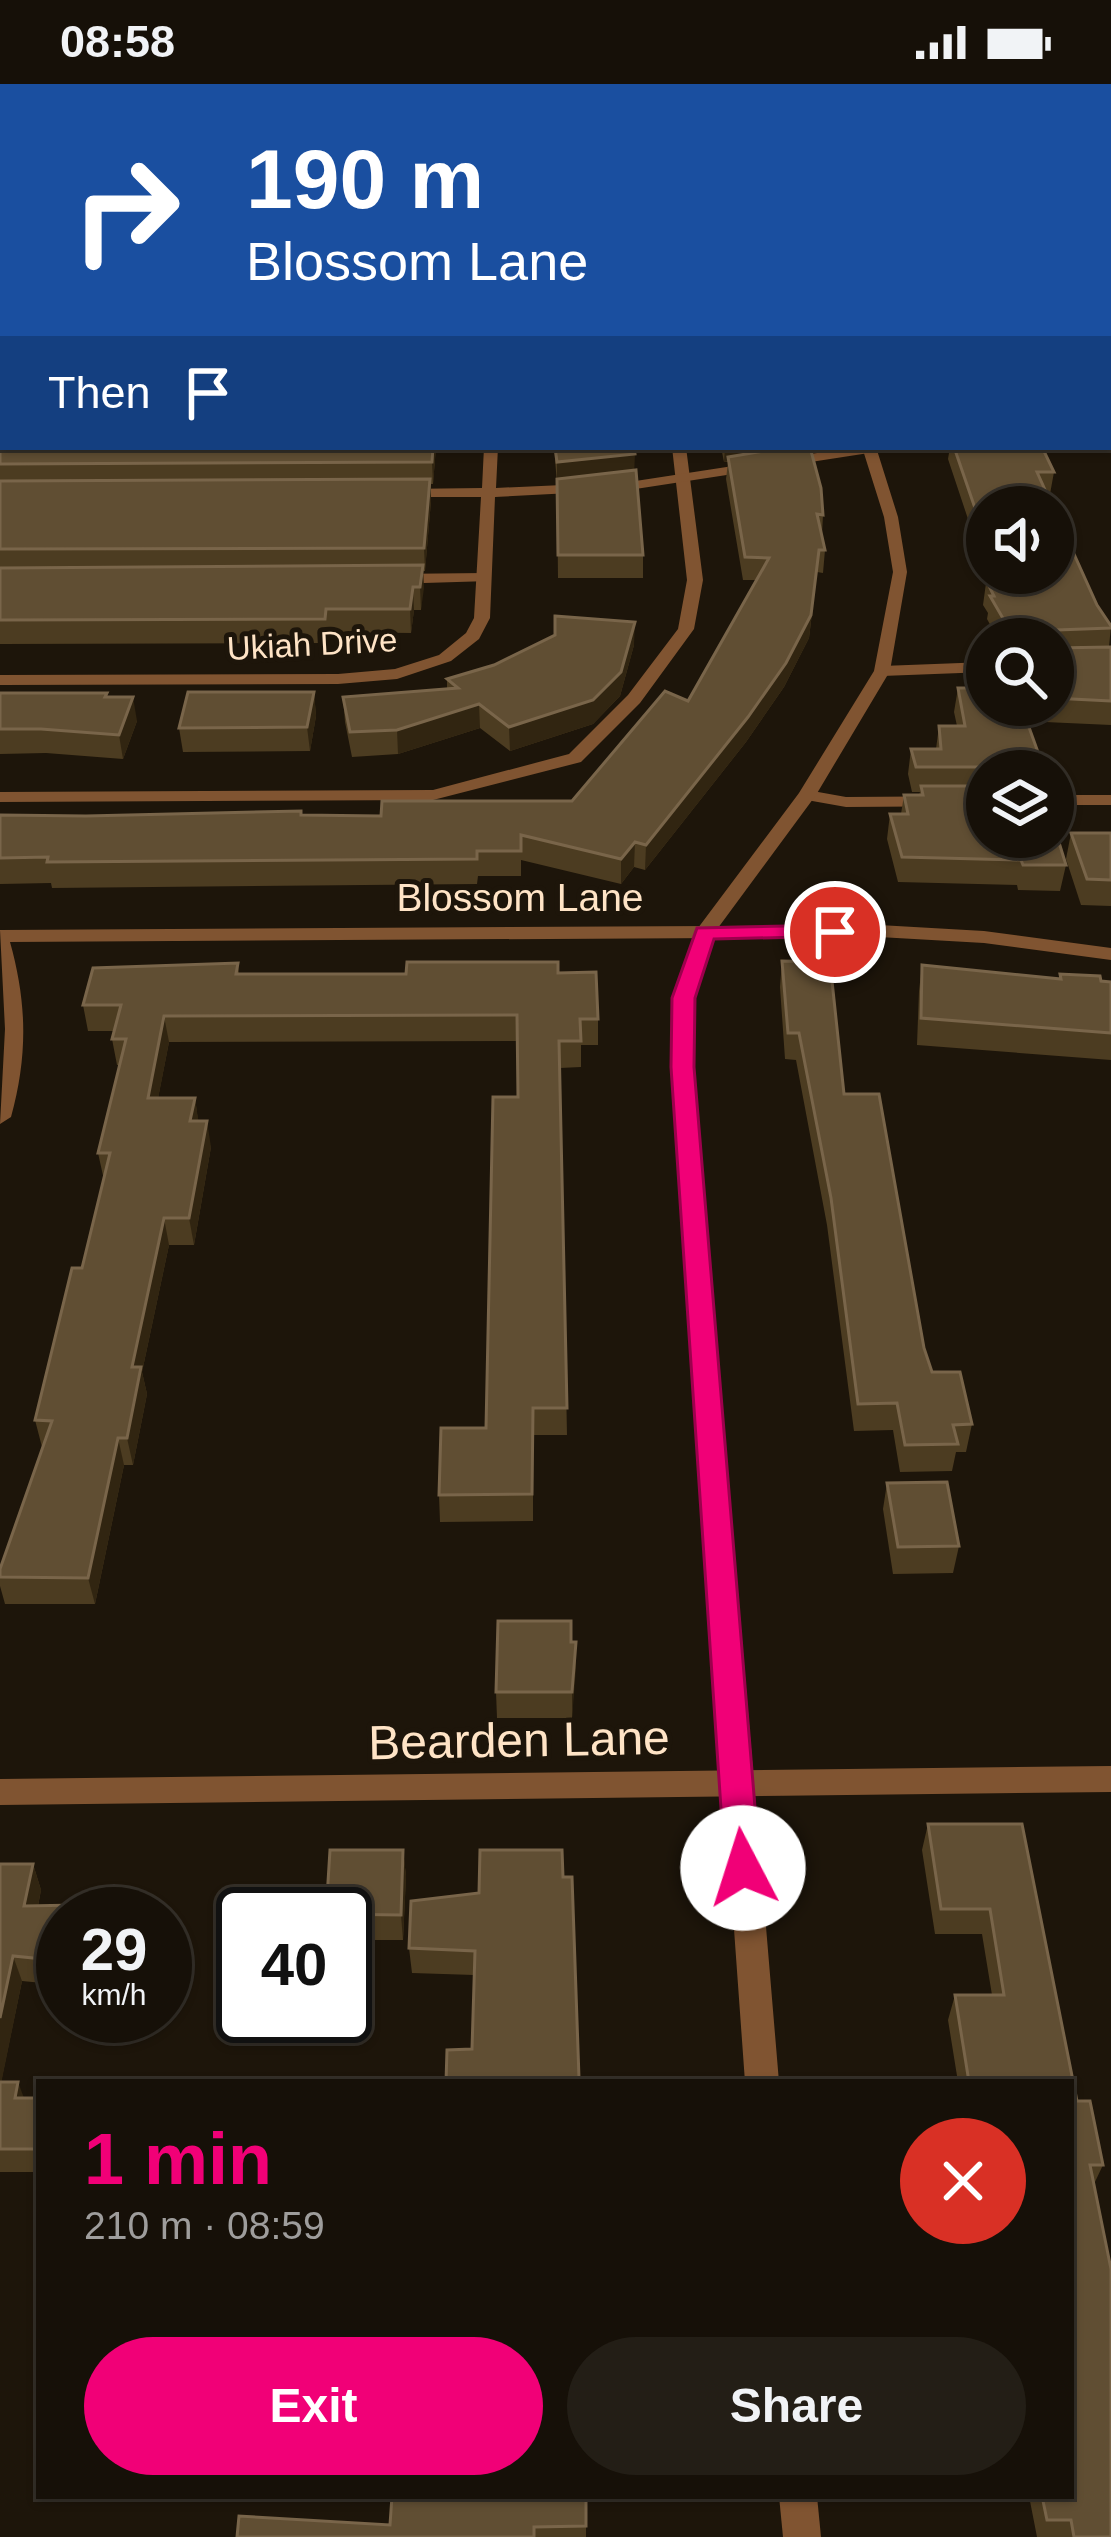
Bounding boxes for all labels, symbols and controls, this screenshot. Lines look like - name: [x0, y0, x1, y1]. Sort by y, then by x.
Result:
- text: 08:58: [60, 16, 175, 67]
- icon: right: [48, 132, 204, 288]
- text: 190 m: [246, 132, 484, 226]
- text: Blossom Lane: [246, 231, 588, 291]
- icon: arrive: [175, 360, 241, 426]
- text: Then: [48, 367, 151, 418]
- map controls: [966, 486, 1074, 858]
- button: sound: [966, 486, 1074, 594]
- button: search: [966, 618, 1074, 726]
- street label: Ukiah Drive: [226, 621, 398, 667]
- button: layers: [966, 750, 1074, 858]
- street label: Blossom Lane: [396, 876, 644, 919]
- pin: [784, 881, 886, 983]
- icon: arrive: [802, 899, 868, 965]
- street label: Bearden Lane: [368, 1711, 670, 1769]
- position arrow: [680, 1805, 806, 1931]
- speed limit sign: 40: [216, 1887, 372, 2043]
- text: 29: [81, 1916, 147, 1983]
- text: km/h: [81, 1978, 147, 2011]
- button: close: [900, 2118, 1026, 2244]
- text: 1 min: [84, 2119, 272, 2199]
- text: 210 m · 08:59: [84, 2204, 325, 2247]
- button: Exit: [84, 2337, 543, 2475]
- button: Share: [567, 2337, 1026, 2475]

